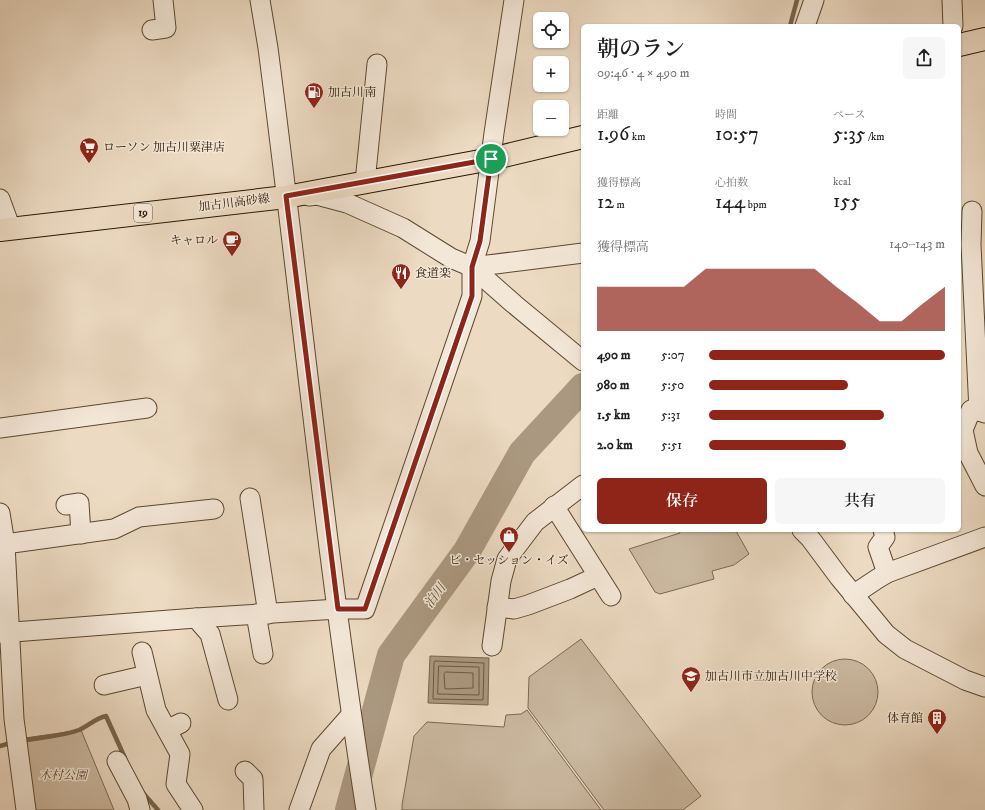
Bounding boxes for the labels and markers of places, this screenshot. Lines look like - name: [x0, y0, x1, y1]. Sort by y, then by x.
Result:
- fuel station icon: 加古川南: [303, 81, 325, 109]
- place label: 加古川南: [328, 85, 376, 100]
- supermarket icon: ローソン 加古川粟津店: [78, 136, 100, 164]
- place label: ローソン 加古川粟津店: [103, 140, 225, 155]
- pin: [474, 142, 508, 176]
- cafe icon: キャロル: [221, 229, 243, 257]
- place label: キャロル: [170, 233, 218, 248]
- restaurant icon: 食道楽: [390, 262, 412, 290]
- place label: 食道楽: [415, 266, 451, 281]
- shop icon: ビ・セッション・イズ: [498, 525, 520, 553]
- place label: ビ・セッション・イズ: [449, 553, 569, 568]
- school or university icon: 加古川市立加古川中学校: [680, 665, 702, 693]
- place label: 加古川市立加古川中学校: [705, 669, 837, 684]
- building icon: 体育館: [926, 707, 948, 735]
- place label: 体育館: [887, 711, 923, 726]

